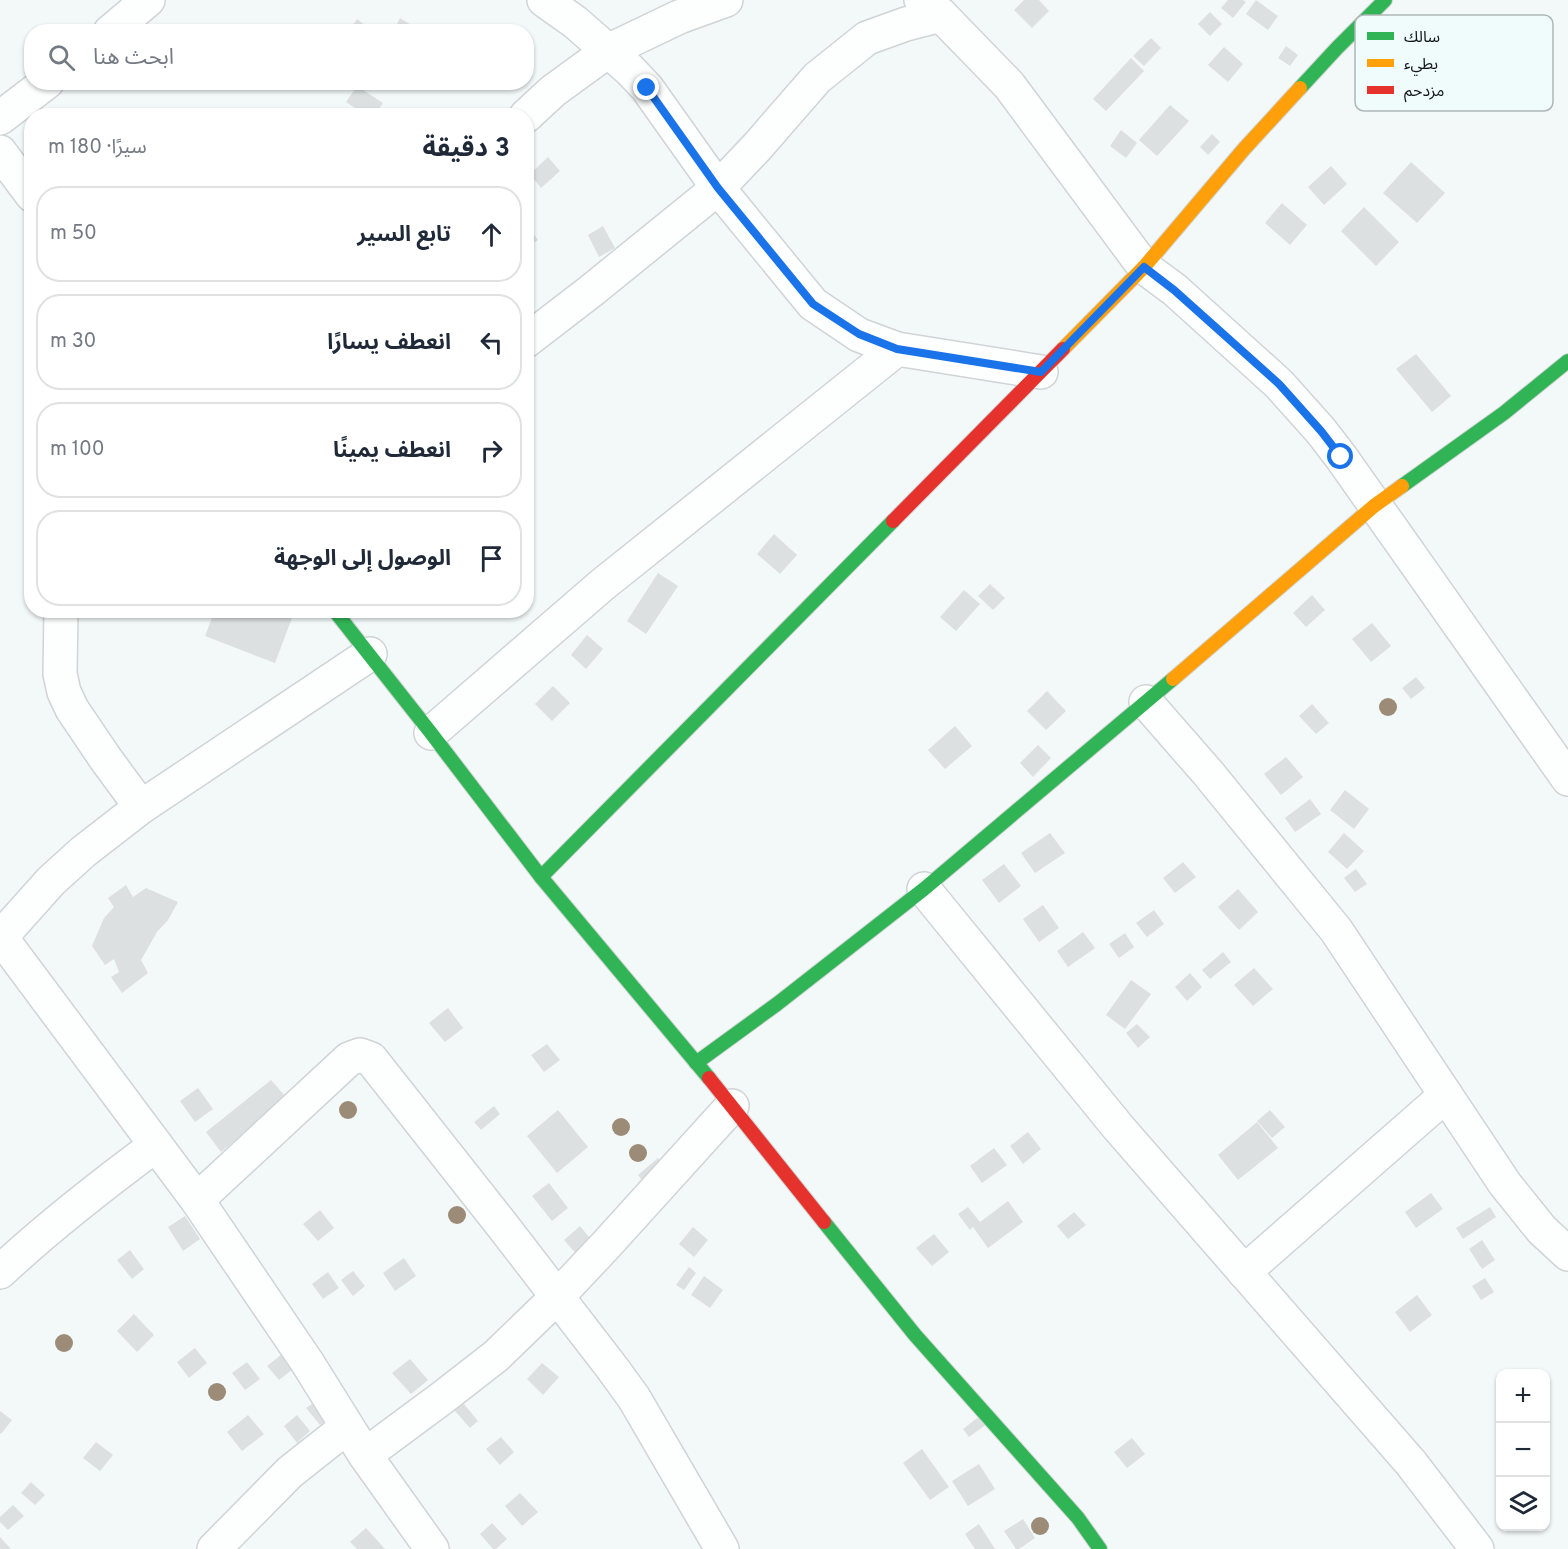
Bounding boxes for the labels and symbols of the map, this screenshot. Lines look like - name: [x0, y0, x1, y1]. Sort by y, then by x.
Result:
- legend: [1355, 15, 1553, 111]
- text: سالك: [1404, 28, 1440, 48]
- text: بطيء: [1404, 55, 1438, 76]
- route end: [633, 74, 659, 100]
- text: مزدحم: [1404, 82, 1444, 103]
- route start: [1327, 443, 1353, 469]

